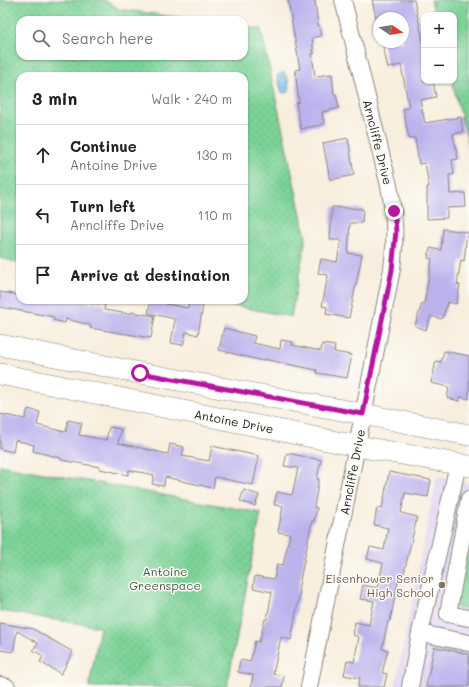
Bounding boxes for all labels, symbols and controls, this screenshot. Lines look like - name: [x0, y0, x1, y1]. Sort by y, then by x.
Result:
- north arrow: [373, 12, 409, 48]
- map controls: [421, 12, 457, 84]
- button: +: [421, 12, 457, 48]
- search box: [16, 16, 248, 60]
- icon: search: [30, 27, 52, 49]
- text: Search here: [62, 28, 153, 48]
- button: −: [421, 48, 457, 84]
- text: 3 min: [32, 87, 77, 109]
- text: Walk · 240 m: [151, 90, 232, 107]
- street label: Arncliffe Drive: [360, 98, 396, 186]
- text: Continue: [70, 136, 137, 156]
- icon: ahead: [32, 144, 54, 166]
- text: 130 m: [196, 146, 232, 163]
- text: Antoine Drive: [70, 156, 157, 173]
- text: Turn left: [70, 196, 135, 216]
- route end: [385, 202, 403, 220]
- icon: left: [32, 204, 54, 226]
- text: 110 m: [198, 206, 232, 223]
- text: Arncliffe Drive: [70, 216, 164, 233]
- icon: arrive: [32, 264, 54, 286]
- text: Arrive at destination: [70, 265, 230, 285]
- route start: [131, 364, 149, 382]
- street label: Antoine Drive: [193, 405, 275, 437]
- street label: Arncliffe Drive: [336, 428, 368, 516]
- park label: Antoine Greenspace: [129, 563, 201, 593]
- place label: Eisenhower Senior High School: [325, 570, 434, 600]
- marker: Eisenhower Senior High School: [437, 580, 447, 590]

